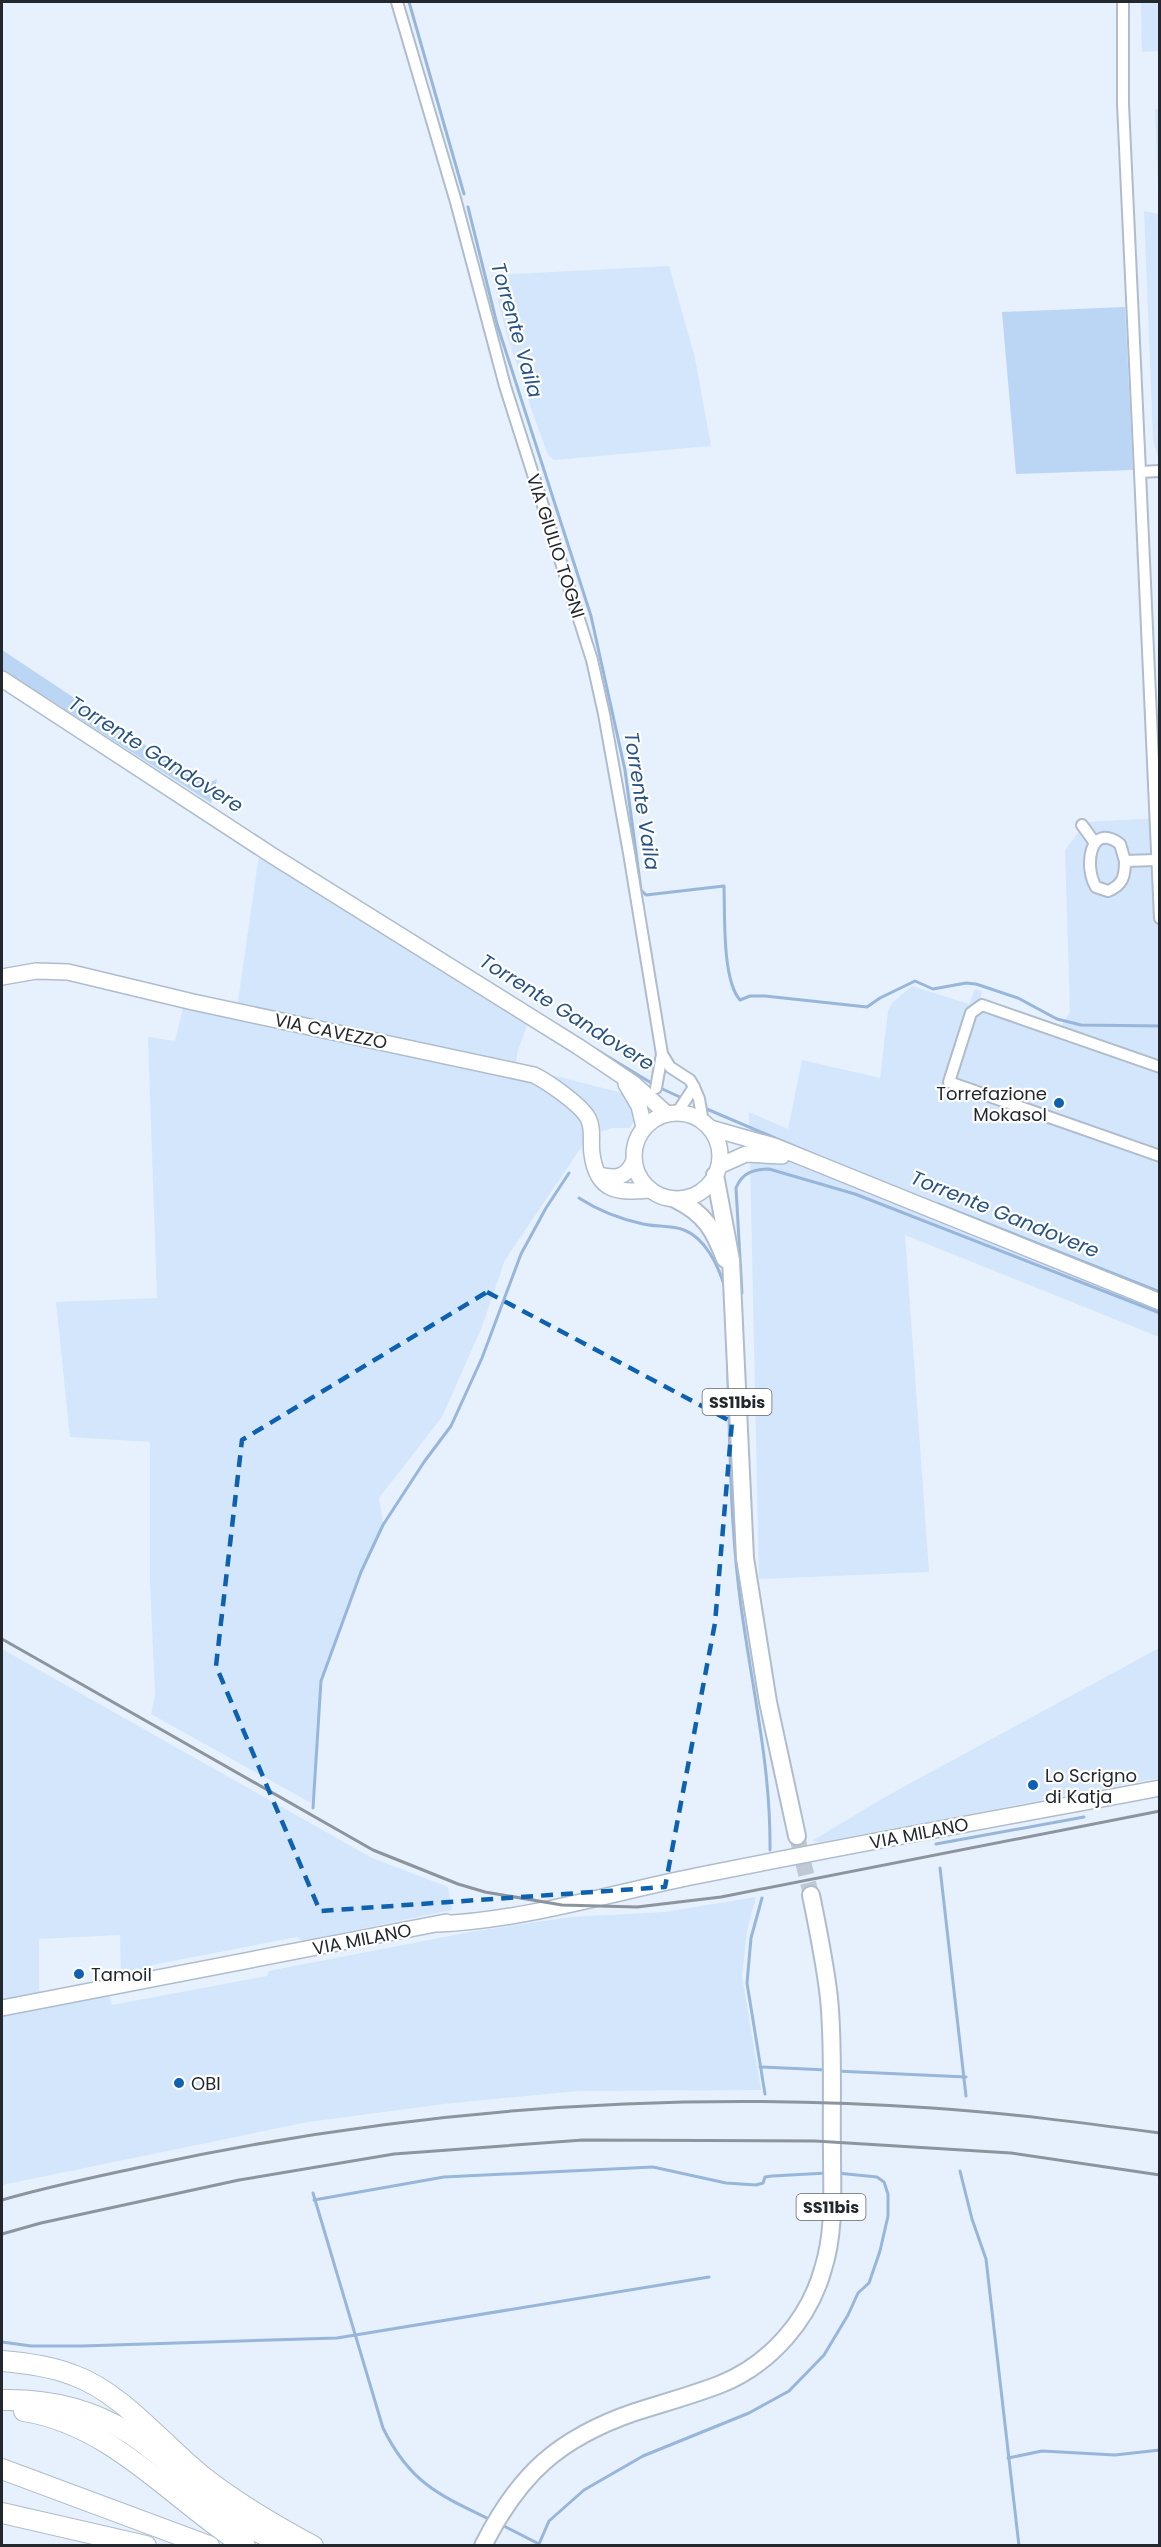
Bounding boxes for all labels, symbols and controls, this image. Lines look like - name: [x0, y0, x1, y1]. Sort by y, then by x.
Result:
- water label: Torrente Vaila: [484, 259, 550, 401]
- street label: VIA GIULIO TOGNI: [521, 471, 591, 621]
- water label: Torrente Gandovere: [63, 689, 249, 819]
- water label: Torrente Vaila: [617, 730, 667, 872]
- water label: Torrente Gandovere: [474, 947, 660, 1077]
- street label: VIA CAVEZZO: [272, 1007, 390, 1055]
- place label: Torrefazione Mokasol: [936, 1081, 1047, 1127]
- marker: Torrefazione Mokasol: [1052, 1096, 1066, 1110]
- water label: Torrente Gandovere: [907, 1163, 1103, 1265]
- road number: SS11bis: [702, 1389, 771, 1415]
- place label: Lo Scrigno di Katja: [1045, 1763, 1137, 1809]
- marker: Lo Scrigno di Katja: [1026, 1778, 1040, 1792]
- street label: VIA MILANO: [867, 1811, 971, 1855]
- street label: VIA MILANO: [310, 1917, 414, 1961]
- place label: Tamoil: [91, 1962, 152, 1987]
- marker: Tamoil: [72, 1967, 86, 1981]
- place label: OBI: [191, 2071, 221, 2096]
- marker: OBI: [172, 2076, 186, 2090]
- road number: SS11bis: [796, 2194, 866, 2220]

